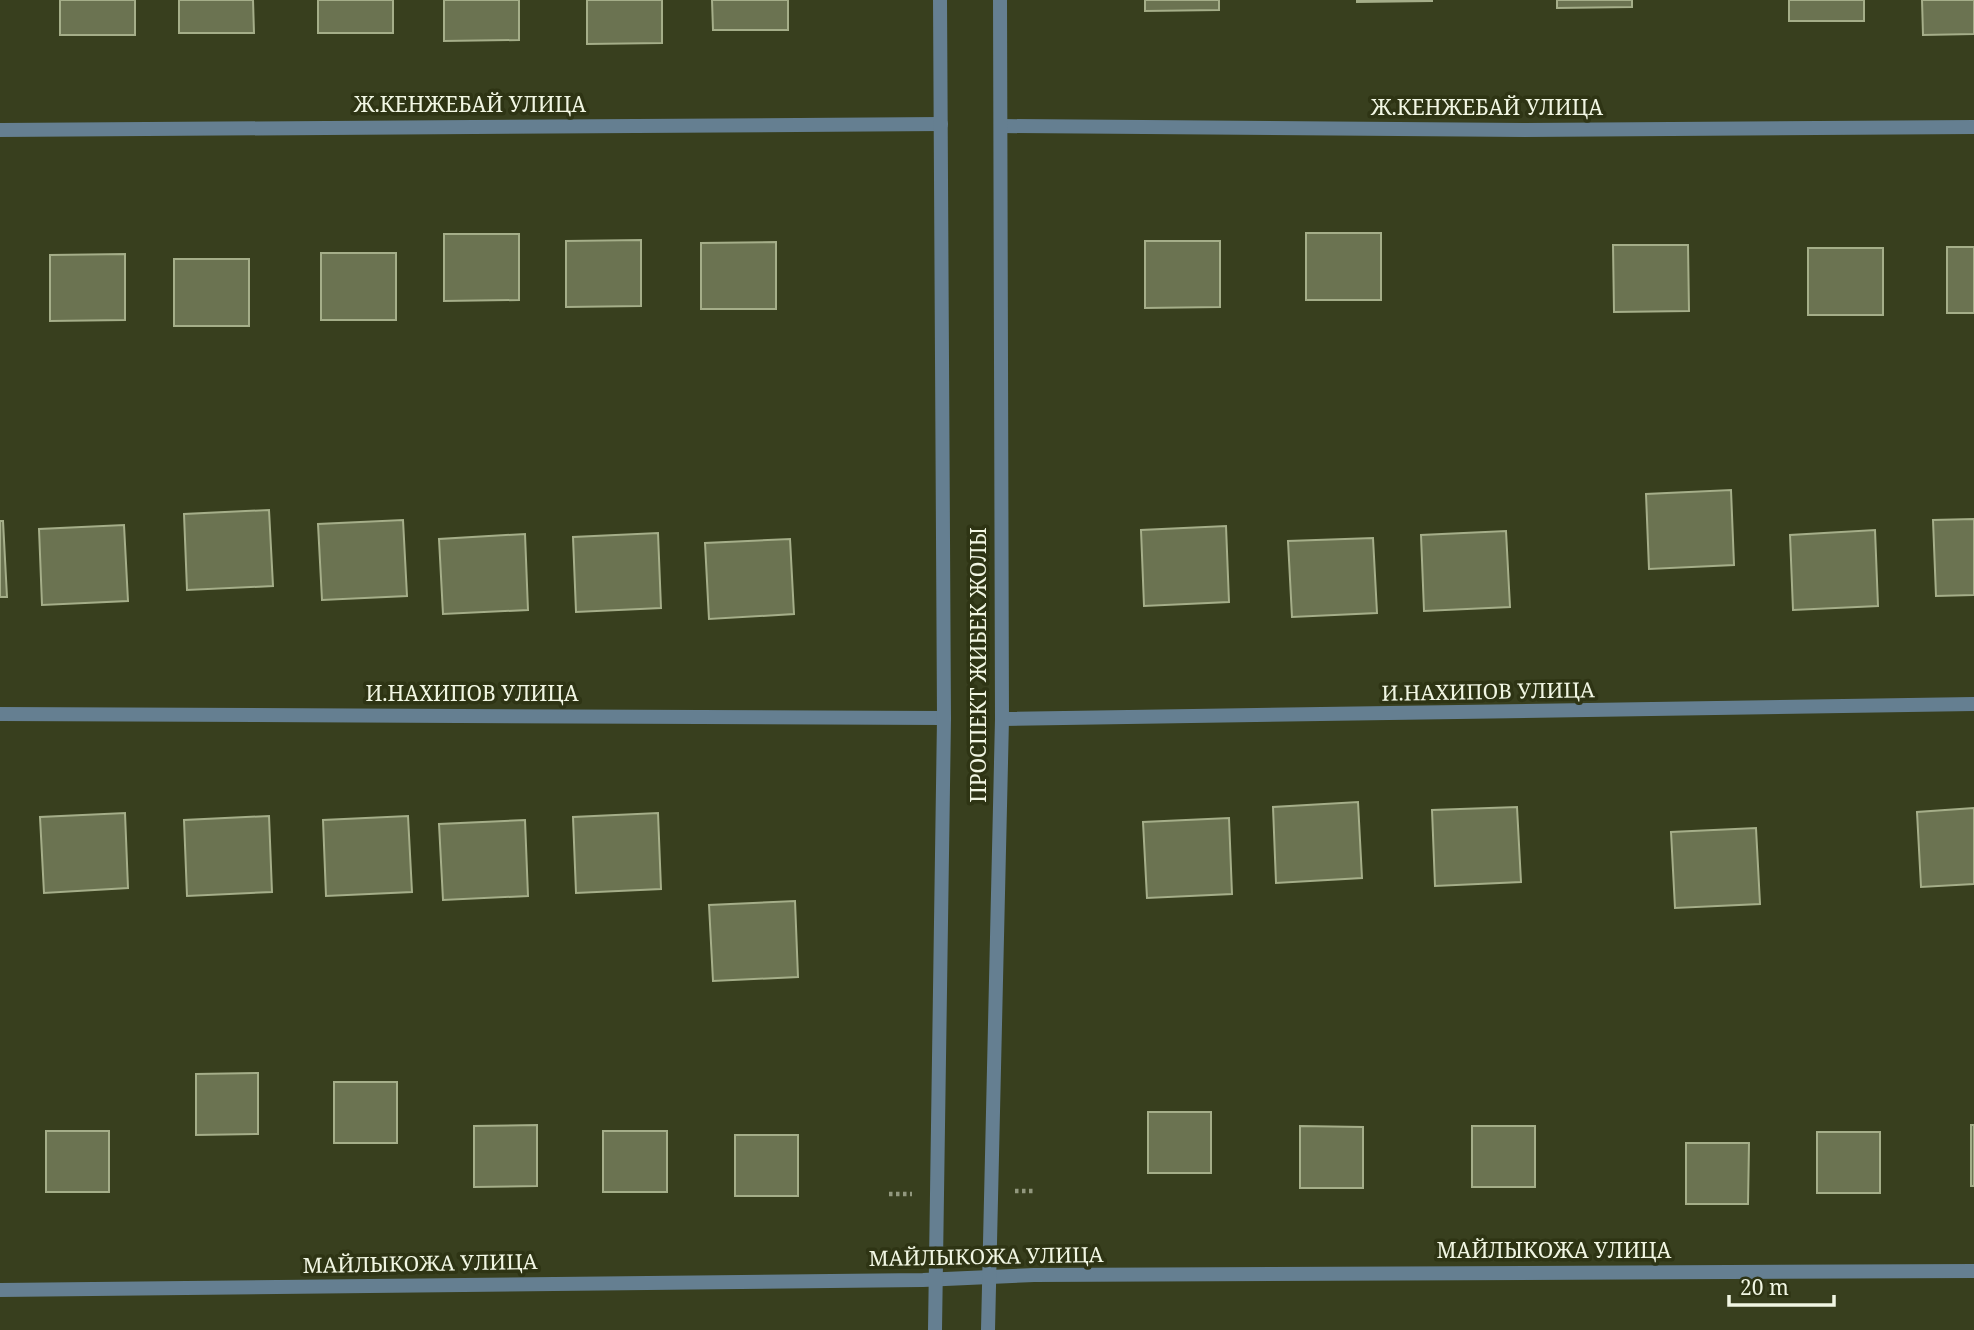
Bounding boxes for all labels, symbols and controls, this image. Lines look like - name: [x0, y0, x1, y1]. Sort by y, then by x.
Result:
- street label: Ж.КЕНЖЕБАЙ УЛИЦА: [353, 90, 586, 118]
- street label: Ж.КЕНЖЕБАЙ УЛИЦА: [1370, 93, 1603, 121]
- street label: ПРОСПЕКТ ЖИБЕК ЖОЛЫ: [964, 527, 992, 803]
- street label: И.НАХИПОВ УЛИЦА: [1381, 675, 1595, 707]
- street label: И.НАХИПОВ УЛИЦА: [365, 679, 579, 707]
- street label: МАЙЛЫКОЖА УЛИЦА: [1437, 1236, 1672, 1264]
- street label: МАЙЛЫКОЖА УЛИЦА: [868, 1240, 1104, 1272]
- street label: МАЙЛЫКОЖА УЛИЦА: [302, 1247, 538, 1279]
- scale bar: [1729, 1264, 1834, 1308]
- text: 20 m: [1740, 1273, 1789, 1301]

